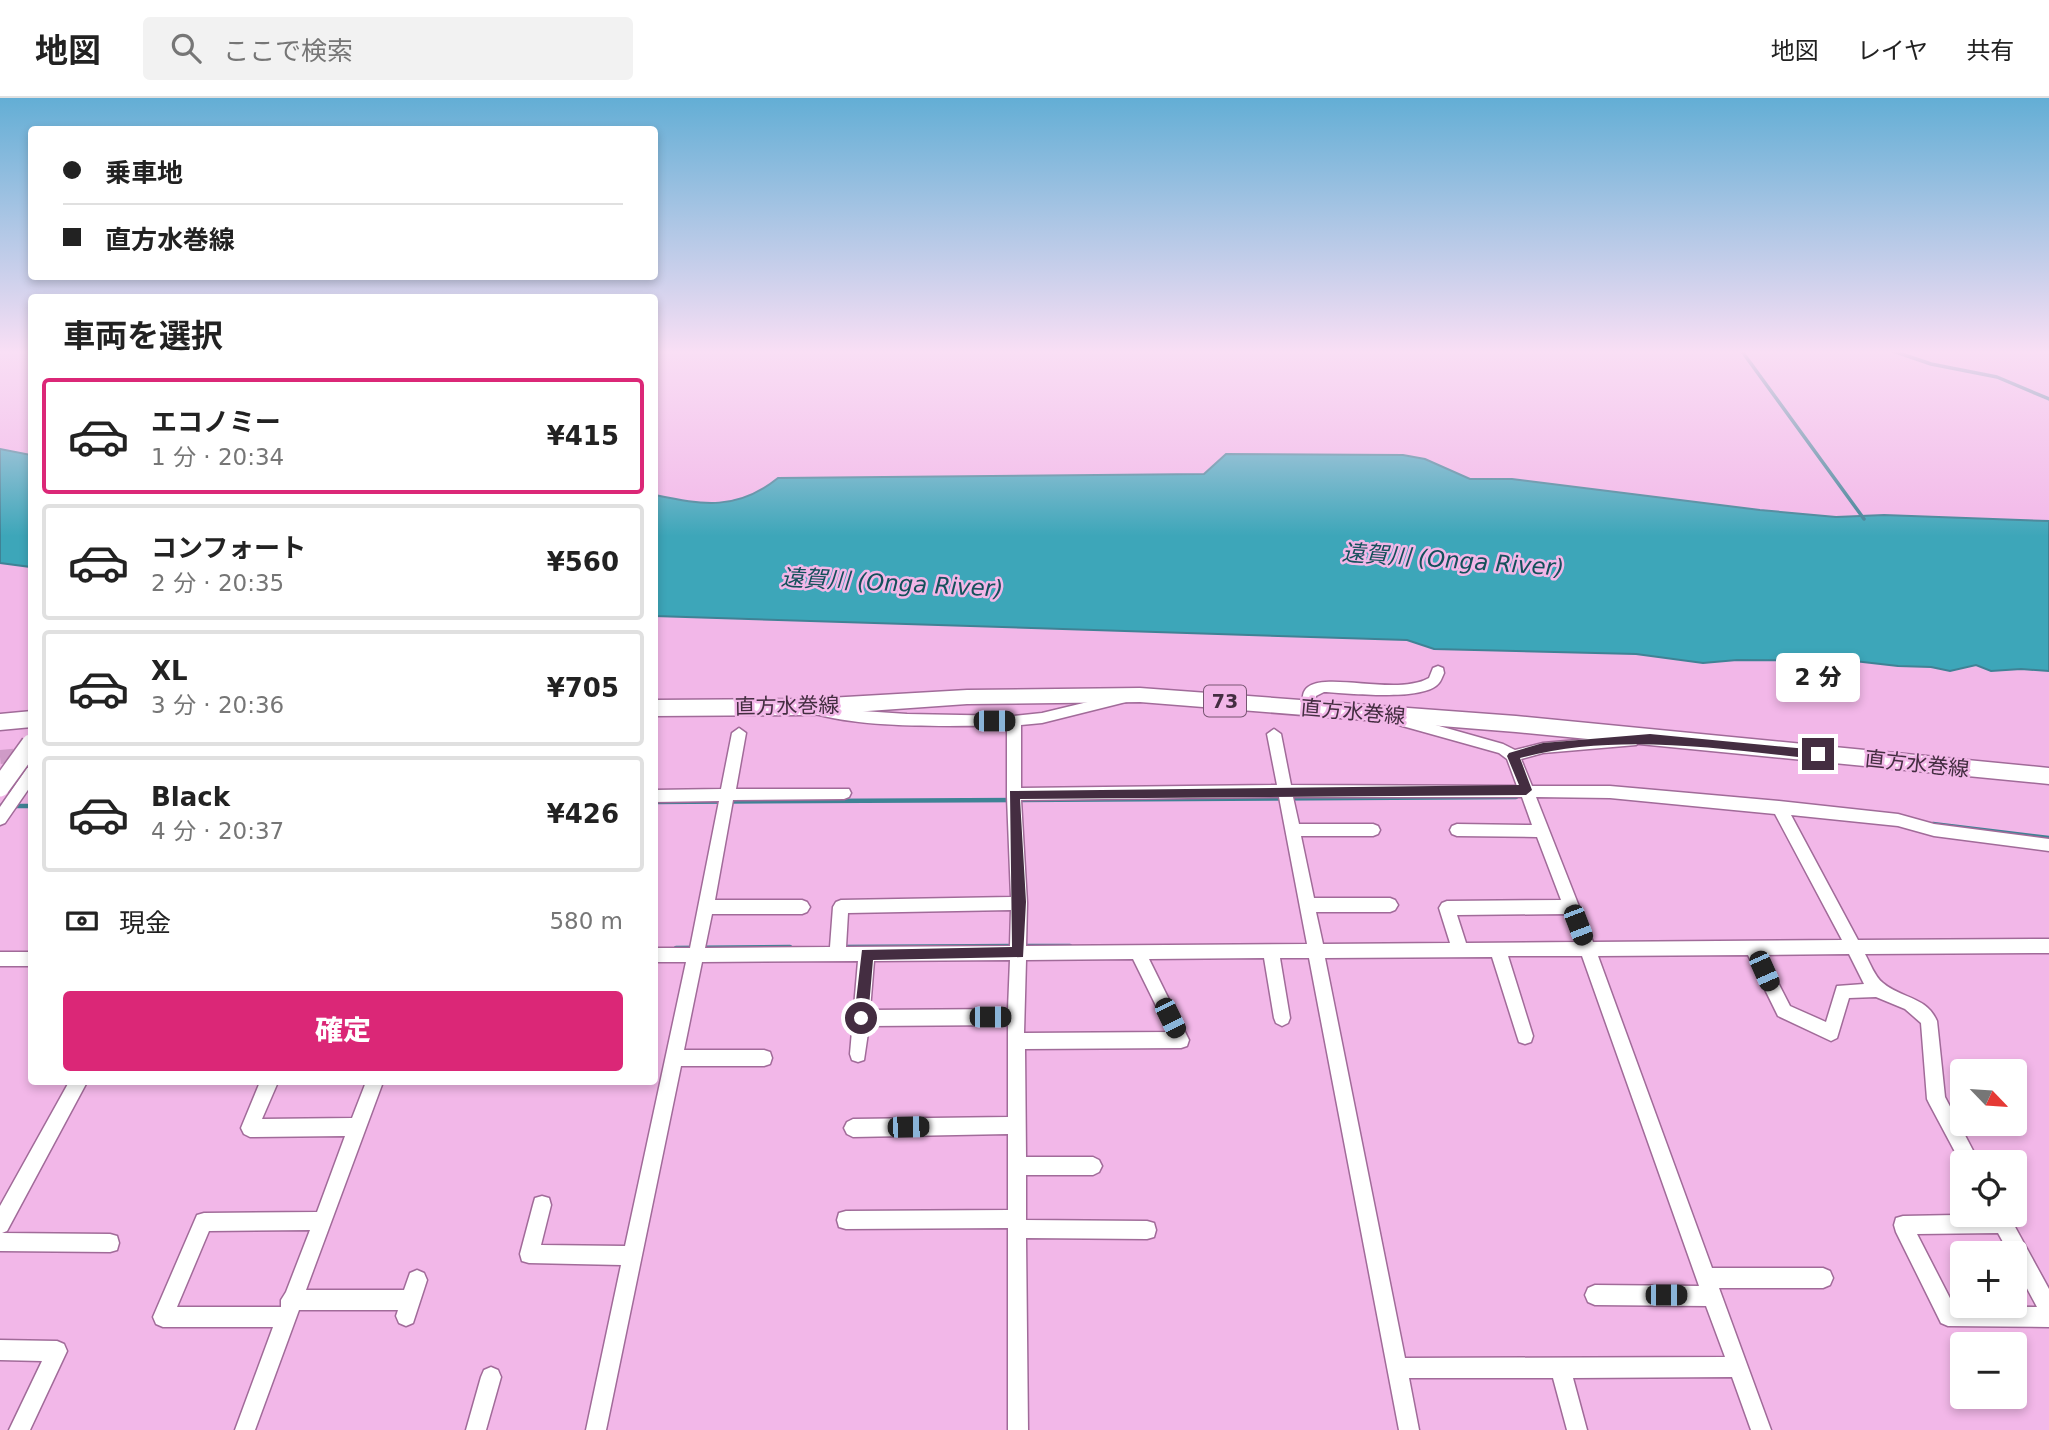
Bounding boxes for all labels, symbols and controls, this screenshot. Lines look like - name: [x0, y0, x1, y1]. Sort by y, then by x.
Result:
- search box: [143, 17, 633, 80]
- icon: search: [167, 29, 205, 67]
- text: 地図: [35, 31, 101, 70]
- text: ここで検索: [223, 36, 353, 66]
- text: 地図: [1771, 37, 1819, 65]
- text: レイヤ: [1857, 37, 1928, 65]
- text: 共有: [1966, 37, 2014, 65]
- text: 乗車地: [105, 158, 183, 188]
- text: 直方水巻線: [105, 225, 235, 255]
- text: 車両を選択: [63, 317, 223, 355]
- icon: car: [67, 405, 130, 468]
- text: エコノミー: [151, 407, 281, 437]
- text: ¥415: [547, 421, 619, 451]
- text: 1 分 · 20:34: [151, 444, 284, 470]
- icon: car: [67, 531, 130, 594]
- text: コンフォート: [151, 533, 306, 563]
- water label: 遠賀川 (Onga River): [1341, 539, 1565, 581]
- text: ¥560: [547, 547, 619, 577]
- water label: 遠賀川 (Onga River): [780, 564, 1004, 602]
- text: 2 分 · 20:35: [151, 570, 284, 596]
- callout: 2 分: [1776, 652, 1860, 702]
- text: XL: [151, 656, 188, 686]
- icon: car: [67, 657, 130, 720]
- text: 2 分: [1794, 664, 1842, 690]
- text: ¥705: [547, 673, 619, 703]
- road number: 73: [1204, 686, 1246, 716]
- text: 3 分 · 20:36: [151, 692, 284, 718]
- street label: 直方水巻線: [734, 693, 840, 719]
- street label: 直方水巻線: [1300, 695, 1406, 729]
- car: [974, 711, 1016, 732]
- route end: [1802, 738, 1834, 770]
- street label: 直方水巻線: [1864, 747, 1970, 781]
- text: Black: [151, 782, 230, 812]
- icon: car: [67, 783, 130, 846]
- text: ¥426: [547, 799, 619, 829]
- text: 4 分 · 20:37: [151, 818, 284, 844]
- icon: cash: [63, 902, 101, 940]
- car: [1561, 902, 1596, 948]
- text: 現金: [119, 908, 171, 938]
- text: 580 m: [549, 908, 623, 934]
- car: [1746, 948, 1783, 994]
- button: 確定: [63, 991, 623, 1071]
- car: [1152, 995, 1189, 1041]
- route start: [845, 1002, 877, 1034]
- car: [970, 1007, 1012, 1028]
- north arrow: [1950, 1059, 2026, 1136]
- map controls: [1950, 1059, 2027, 1409]
- car: [887, 1116, 930, 1138]
- button: locate: [1950, 1150, 2027, 1227]
- button: +: [1950, 1241, 2027, 1318]
- car: [1646, 1285, 1688, 1306]
- button: −: [1950, 1332, 2027, 1409]

